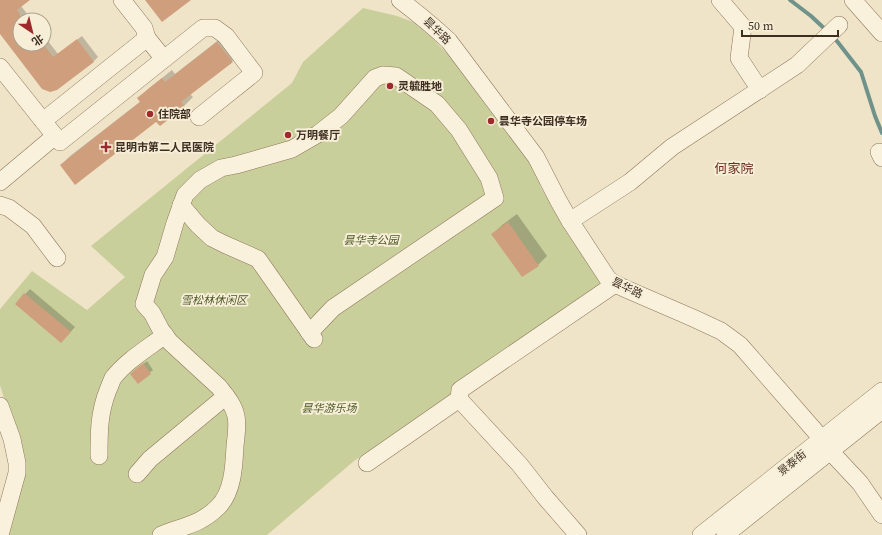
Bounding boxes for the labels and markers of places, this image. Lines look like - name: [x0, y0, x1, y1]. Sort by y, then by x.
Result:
- place label: 灵毓胜地: [398, 79, 442, 94]
- marker: 灵毓胜地: [385, 81, 395, 91]
- place label: 住院部: [158, 107, 191, 122]
- marker: 住院部: [145, 109, 155, 119]
- place label: 昙华寺公园停车场: [499, 114, 587, 129]
- marker: 昙华寺公园停车场: [486, 116, 496, 126]
- place label: 万明餐厅: [296, 128, 340, 143]
- marker: 万明餐厅: [283, 130, 293, 140]
- place label: 昆明市第二人民医院: [115, 140, 214, 155]
- marker: 昆明市第二人民医院: [100, 141, 112, 153]

